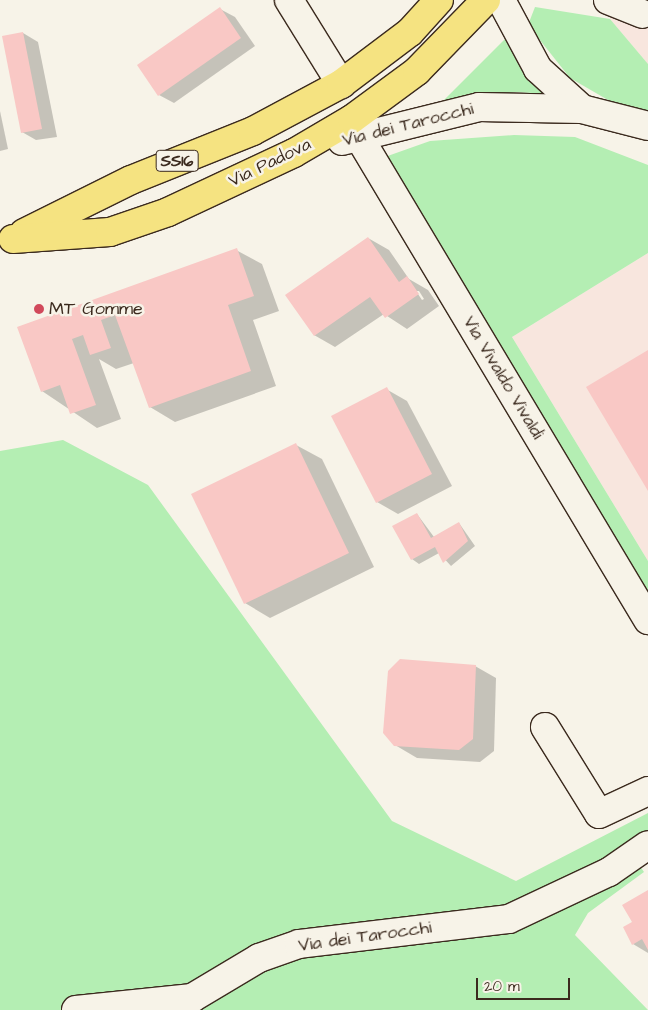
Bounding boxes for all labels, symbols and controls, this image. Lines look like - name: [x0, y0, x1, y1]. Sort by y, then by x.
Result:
- street label: Via dei Tarocchi: [340, 98, 476, 152]
- street label: Via Padova: [225, 134, 315, 192]
- road number: SS16: [154, 148, 200, 175]
- place label: MT Gomme: [49, 298, 143, 320]
- marker: MT Gomme: [33, 303, 45, 315]
- street label: Via Vivaldo Vivaldi: [458, 313, 548, 443]
- street label: Via dei Tarocchi: [297, 917, 433, 957]
- scale bar: [478, 968, 572, 1000]
- text: 20 m: [484, 976, 520, 997]

